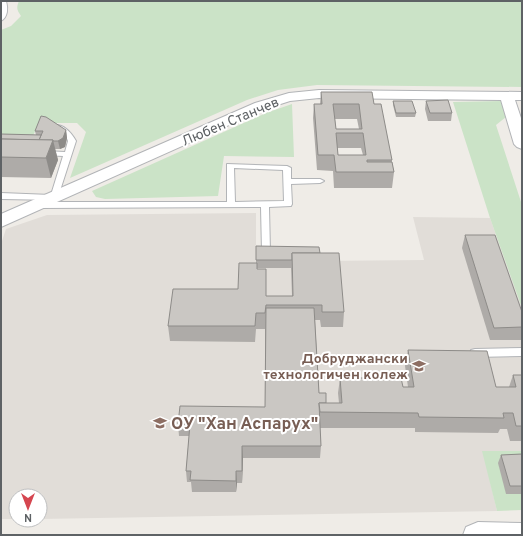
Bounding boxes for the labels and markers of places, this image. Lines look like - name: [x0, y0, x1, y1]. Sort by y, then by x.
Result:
- place label: Добруджански технологичен колеж: [263, 351, 408, 384]
- school or university icon: Добруджански технологичен колеж: [411, 358, 427, 374]
- place label: ОУ "Хан Аспарух": [171, 414, 318, 436]
- school or university icon: ОУ "Хан Аспарух": [152, 415, 168, 431]

